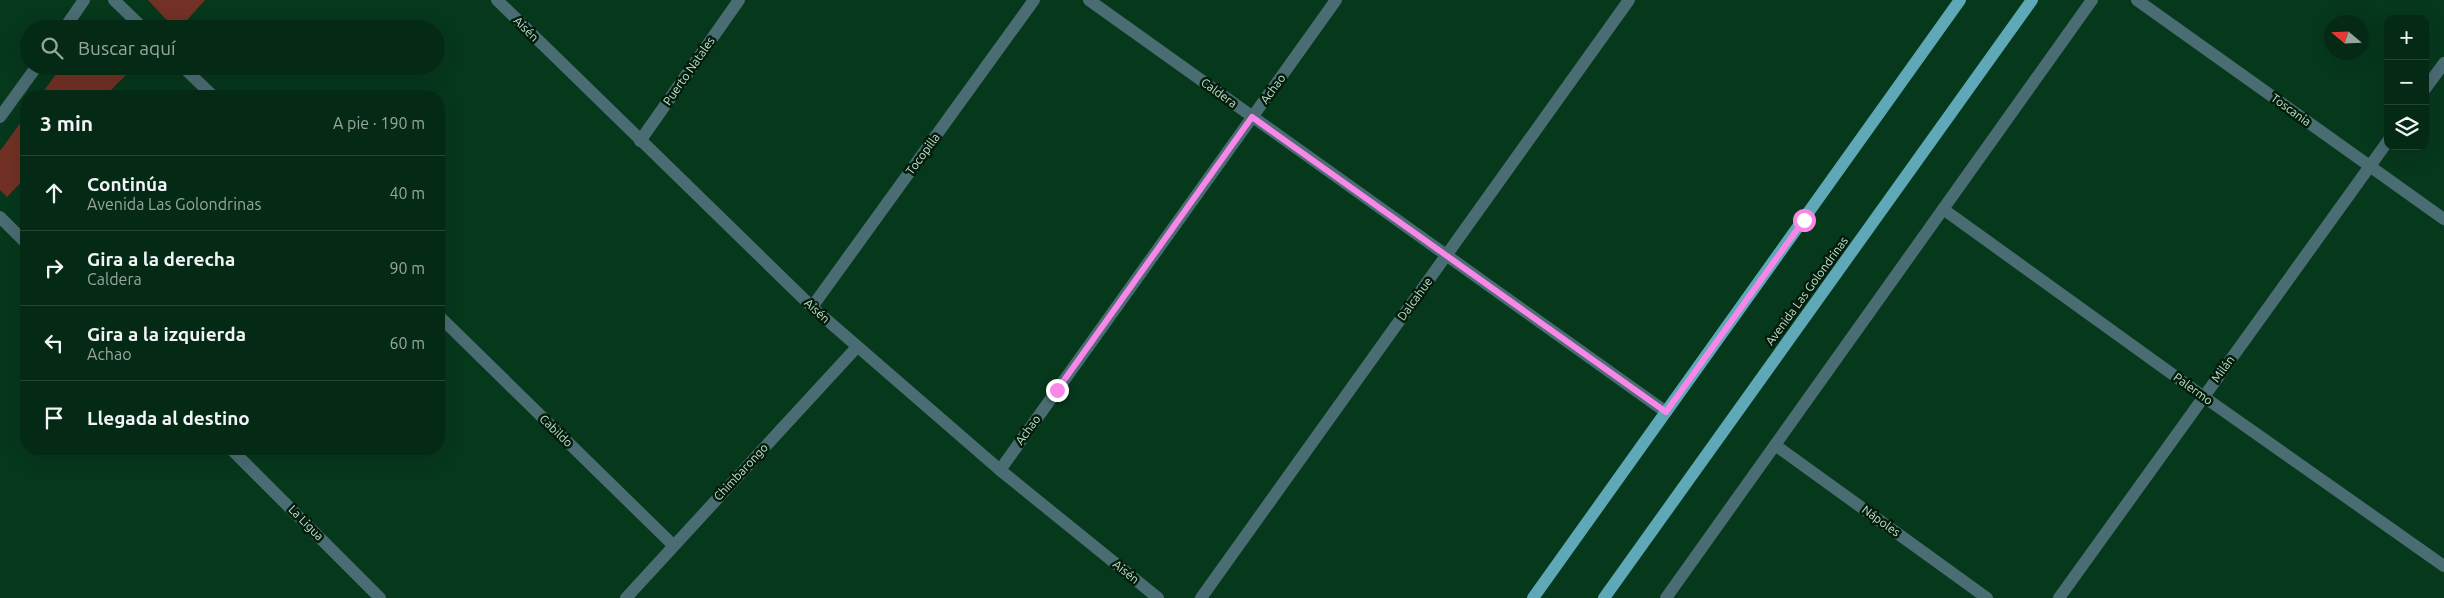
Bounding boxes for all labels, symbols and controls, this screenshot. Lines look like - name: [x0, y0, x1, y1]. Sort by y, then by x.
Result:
- street label: Aisén: [511, 14, 541, 44]
- north arrow: [2324, 15, 2369, 60]
- map controls: [2384, 15, 2429, 150]
- button: +: [2384, 15, 2429, 60]
- search box: [20, 20, 445, 75]
- icon: search: [38, 34, 66, 62]
- street label: Puerto Natales: [660, 34, 717, 107]
- text: Buscar aquí: [78, 37, 176, 59]
- button: −: [2384, 60, 2429, 105]
- street label: Achao: [1258, 71, 1288, 106]
- street label: Caldera: [1199, 75, 1240, 110]
- street label: Toscania: [2269, 91, 2314, 128]
- button: layers: [2384, 105, 2429, 150]
- text: 3 min: [40, 111, 93, 135]
- text: A pie · 190 m: [333, 114, 425, 132]
- street label: Tocopilla: [903, 130, 942, 177]
- text: Continúa: [87, 173, 168, 195]
- icon: ahead: [40, 179, 68, 207]
- text: 40 m: [389, 184, 425, 202]
- text: Avenida Las Golondrinas: [87, 195, 261, 213]
- route start: [1793, 209, 1816, 232]
- street label: Avenida Las Golondrinas: [1763, 234, 1850, 347]
- text: Gira a la derecha: [87, 248, 235, 270]
- icon: right: [40, 254, 68, 282]
- text: 90 m: [389, 259, 425, 277]
- text: Caldera: [87, 270, 142, 288]
- street label: Dalcahue: [1395, 275, 1434, 323]
- street label: Aisén: [802, 296, 833, 325]
- text: Gira a la izquierda: [87, 323, 246, 345]
- icon: left: [40, 329, 68, 357]
- text: 60 m: [389, 334, 425, 352]
- text: Achao: [87, 345, 132, 363]
- street label: Milán: [2209, 353, 2237, 384]
- street label: Palermo: [2171, 370, 2215, 407]
- route end: [1046, 379, 1069, 402]
- icon: arrive: [40, 404, 68, 432]
- text: Llegada al destino: [87, 407, 250, 429]
- street label: Cabildo: [537, 412, 575, 449]
- street label: Achao: [1013, 412, 1043, 447]
- street label: Chimbarongo: [711, 441, 770, 503]
- street label: La Ligua: [286, 502, 327, 543]
- street label: Nápoles: [1860, 502, 1903, 539]
- street label: Aisén: [1111, 557, 1142, 586]

